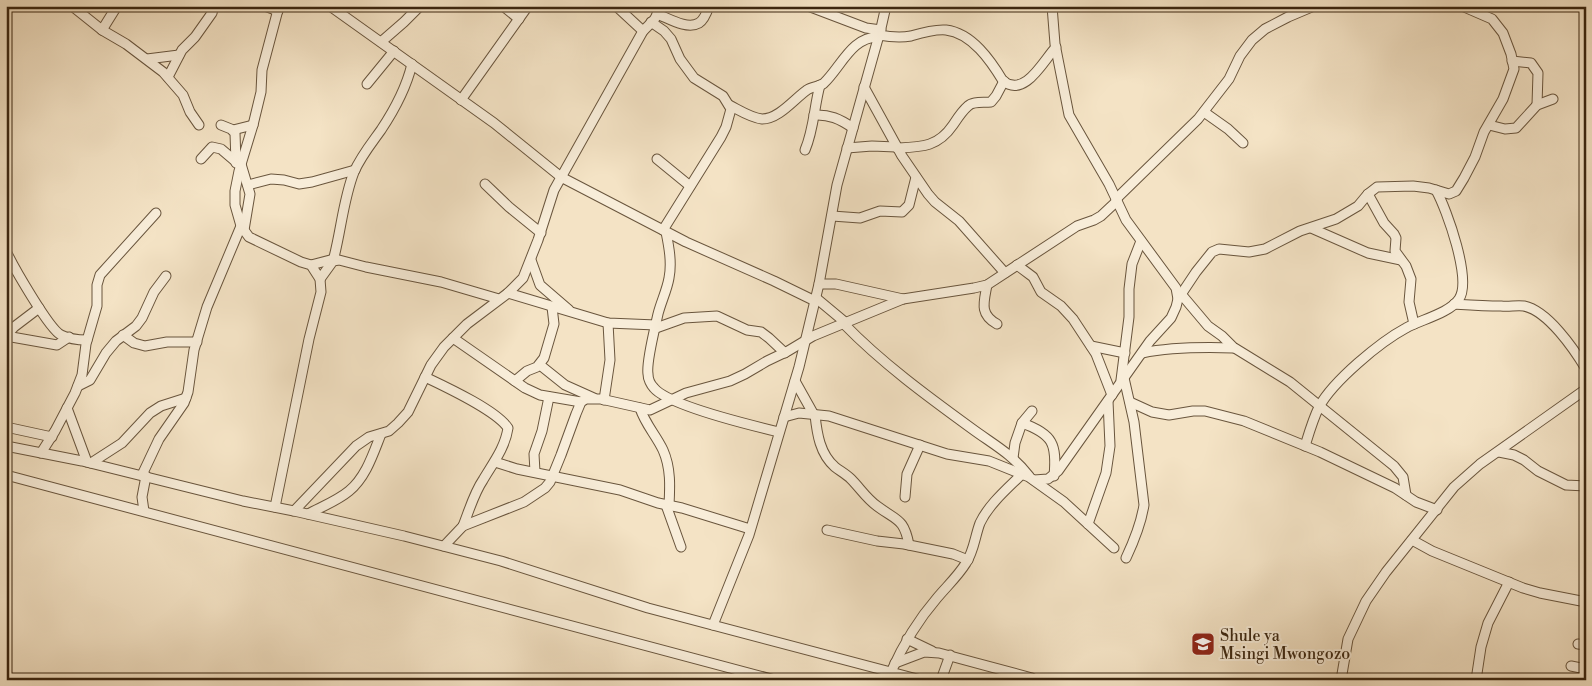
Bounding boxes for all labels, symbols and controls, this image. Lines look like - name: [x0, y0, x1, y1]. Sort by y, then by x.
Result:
- place label: Shule ya Msingi Mwongozo: [1220, 626, 1350, 664]
- school or university icon: Shule ya Msingi Mwongozo: [1190, 631, 1216, 657]

